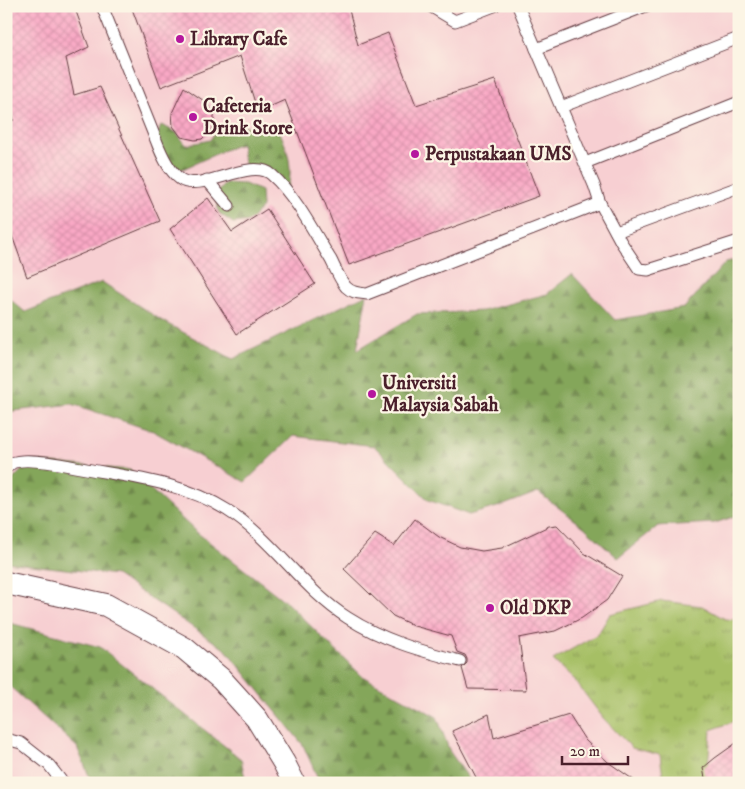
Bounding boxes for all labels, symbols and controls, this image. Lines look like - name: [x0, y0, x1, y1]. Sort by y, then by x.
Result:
- place label: Library Cafe: [190, 28, 287, 51]
- marker: Library Cafe: [174, 33, 186, 45]
- place label: Cafeteria Drink Store: [203, 95, 293, 140]
- marker: Cafeteria Drink Store: [187, 111, 199, 123]
- place label: Perpustakaan UMS: [425, 143, 572, 166]
- marker: Perpustakaan UMS: [409, 148, 421, 160]
- place label: Universiti Malaysia Sabah: [382, 372, 500, 417]
- marker: Universiti Malaysia Sabah: [366, 388, 378, 400]
- place label: Old DKP: [500, 597, 571, 620]
- marker: Old DKP: [484, 602, 496, 614]
- scale bar: [562, 734, 629, 766]
- text: 20 m: [570, 742, 600, 761]

